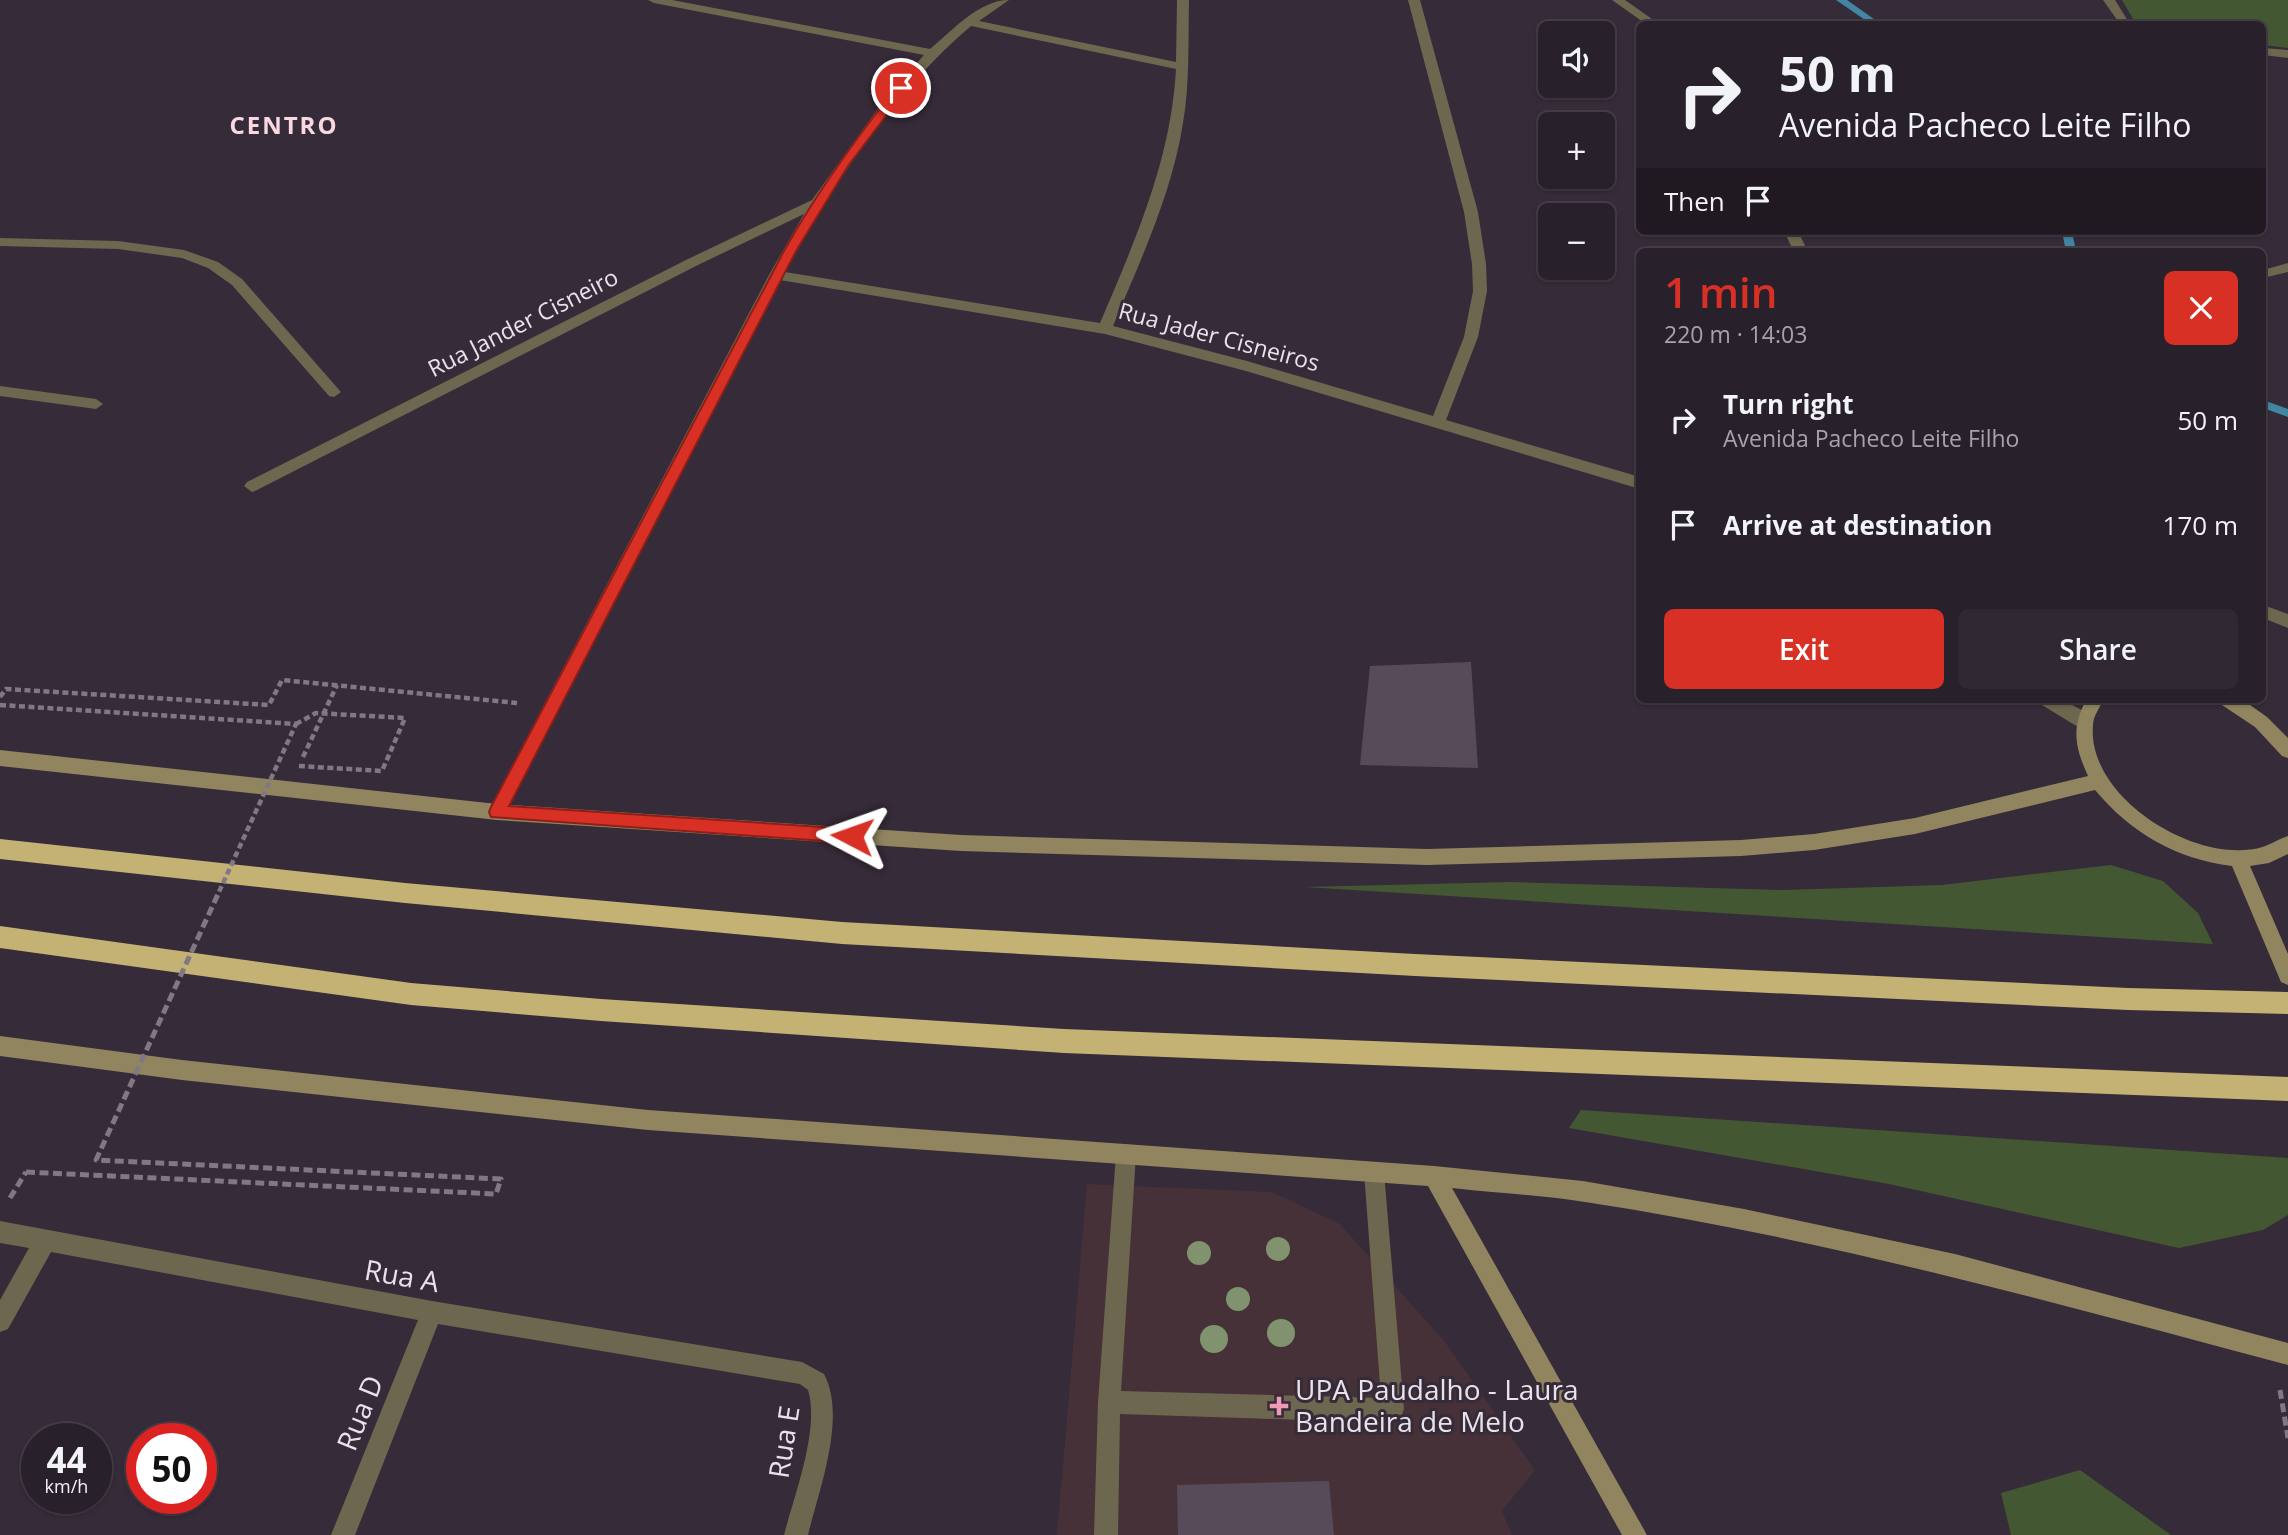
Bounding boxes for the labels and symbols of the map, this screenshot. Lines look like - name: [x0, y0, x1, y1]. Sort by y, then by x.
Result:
- pin: [871, 58, 931, 118]
- district label: CENTRO: [229, 108, 339, 141]
- street label: Rua Jander Cisneiro: [422, 260, 623, 384]
- street label: Rua Jader Cisneiros: [1115, 294, 1323, 378]
- position arrow: [815, 799, 889, 873]
- street label: Rua A: [362, 1250, 443, 1300]
- street label: Rua D: [327, 1370, 391, 1456]
- place label: UPA Paudalho - Laura Bandeira de Melo: [1295, 1370, 1579, 1440]
- marker: UPA Paudalho - Laura Bandeira de Melo: [1269, 1396, 1289, 1416]
- street label: Rua E: [759, 1403, 807, 1481]
- speed limit sign: 50: [126, 1423, 217, 1514]

